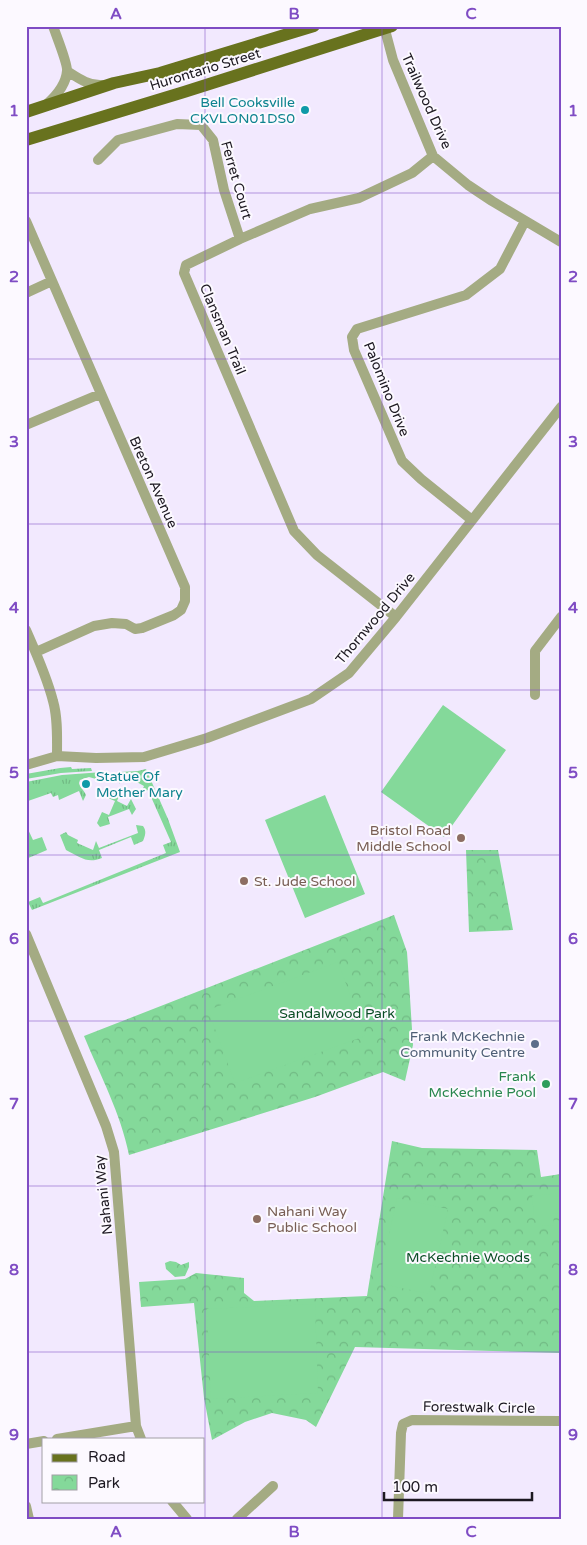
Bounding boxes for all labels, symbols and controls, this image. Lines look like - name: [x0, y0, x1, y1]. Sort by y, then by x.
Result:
- text: A: [110, 4, 122, 24]
- text: B: [288, 4, 300, 24]
- text: C: [465, 4, 477, 24]
- street label: Hurontario Street: [148, 44, 263, 94]
- street label: Trailwood Drive: [398, 51, 455, 152]
- place label: Bell Cooksville CKVLON01DS0: [190, 94, 295, 127]
- text: 1: [9, 101, 19, 121]
- text: 1: [568, 101, 578, 121]
- marker: Bell Cooksville CKVLON01DS0: [299, 104, 311, 116]
- street label: Ferret Court: [217, 139, 256, 222]
- text: 2: [9, 267, 19, 287]
- text: 2: [568, 267, 578, 287]
- street label: Clansman Trail: [196, 281, 249, 377]
- street label: Palomino Drive: [360, 339, 413, 439]
- text: 3: [9, 432, 19, 452]
- text: 3: [568, 432, 578, 452]
- street label: Breton Avenue: [126, 434, 181, 531]
- street label: Thornwood Drive: [332, 569, 419, 668]
- text: 4: [9, 598, 19, 618]
- text: 4: [568, 598, 578, 618]
- text: 5: [9, 763, 19, 783]
- text: 5: [568, 763, 578, 783]
- place label: Statue Of Mother Mary: [96, 768, 183, 801]
- marker: Statue Of Mother Mary: [80, 778, 92, 790]
- place label: Bristol Road Middle School: [356, 822, 451, 855]
- marker: Bristol Road Middle School: [455, 832, 467, 844]
- place label: St. Jude School: [254, 873, 356, 890]
- marker: St. Jude School: [238, 875, 250, 887]
- text: 6: [9, 929, 19, 949]
- text: 6: [568, 929, 578, 949]
- park label: Sandalwood Park: [279, 1005, 395, 1022]
- place label: Frank McKechnie Community Centre: [400, 1028, 525, 1061]
- marker: Frank McKechnie Community Centre: [529, 1038, 541, 1050]
- place label: Frank McKechnie Pool: [429, 1068, 536, 1101]
- marker: Frank McKechnie Pool: [540, 1078, 552, 1090]
- text: 7: [9, 1094, 19, 1114]
- text: 7: [568, 1094, 578, 1114]
- street label: Nahani Way: [91, 1154, 116, 1236]
- place label: Nahani Way Public School: [267, 1203, 357, 1236]
- marker: Nahani Way Public School: [251, 1213, 263, 1225]
- park label: McKechnie Woods: [406, 1249, 530, 1266]
- text: 8: [9, 1260, 19, 1280]
- text: 8: [568, 1260, 578, 1280]
- street label: Forestwalk Circle: [423, 1398, 535, 1417]
- text: 9: [9, 1425, 19, 1445]
- text: 9: [568, 1425, 578, 1445]
- legend: [42, 1438, 205, 1502]
- text: Road: [88, 1448, 126, 1466]
- scale bar: [384, 1470, 532, 1502]
- text: Park: [88, 1474, 120, 1492]
- text: 100 m: [392, 1478, 438, 1496]
- text: A: [110, 1522, 122, 1542]
- text: B: [288, 1522, 300, 1542]
- text: C: [465, 1522, 477, 1542]

